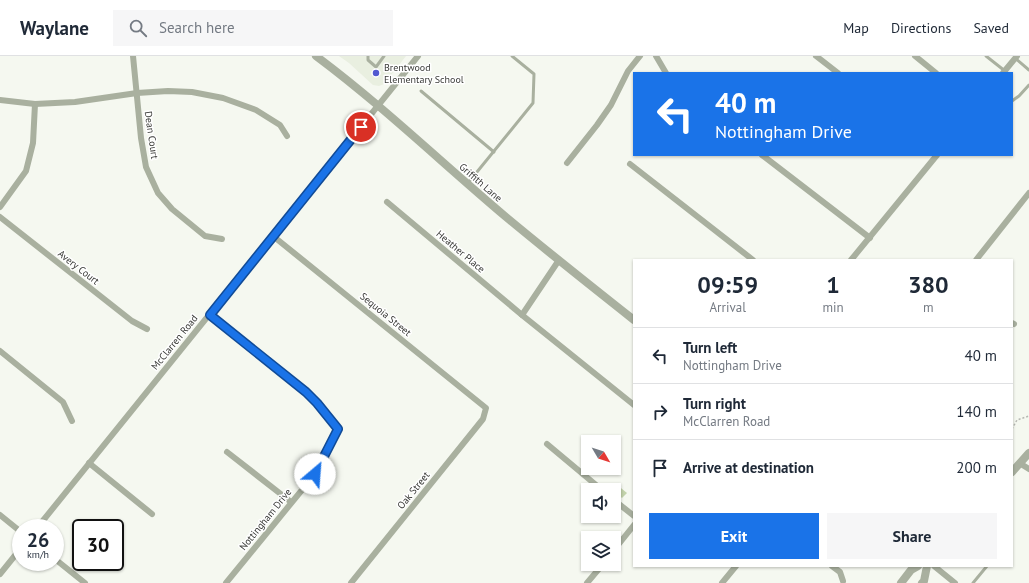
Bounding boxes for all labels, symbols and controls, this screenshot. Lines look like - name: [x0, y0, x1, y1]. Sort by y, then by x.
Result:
- search box: [113, 10, 393, 46]
- text: Waylane: [20, 16, 89, 40]
- icon: search: [127, 17, 149, 39]
- text: Search here: [159, 18, 235, 37]
- text: Map: [843, 19, 869, 37]
- text: Directions: [891, 19, 951, 37]
- text: Saved: [973, 19, 1009, 37]
- place label: Brentwood Elementary School: [384, 61, 464, 86]
- marker: Brentwood Elementary School: [371, 68, 381, 78]
- text: 40 m: [715, 84, 776, 121]
- icon: left: [649, 88, 701, 140]
- street label: Dean Court: [142, 110, 161, 160]
- pin: [344, 110, 378, 144]
- icon: arrive: [350, 116, 372, 138]
- text: Nottingham Drive: [715, 120, 852, 143]
- street label: Griffith Lane: [456, 160, 505, 205]
- street label: Heather Place: [434, 227, 488, 276]
- street label: Avery Court: [55, 247, 102, 288]
- text: 09:59: [697, 269, 758, 300]
- text: 1: [826, 269, 840, 300]
- text: 380: [908, 269, 949, 300]
- street label: Sequoia Street: [357, 290, 414, 339]
- text: Arrival: [710, 299, 746, 316]
- text: min: [822, 299, 844, 316]
- text: m: [923, 299, 934, 316]
- street label: McClarren Road: [148, 312, 201, 373]
- text: Turn left: [683, 338, 737, 357]
- icon: left: [649, 345, 671, 367]
- text: 40 m: [964, 346, 997, 365]
- text: Nottingham Drive: [683, 357, 782, 374]
- text: Turn right: [683, 394, 746, 413]
- icon: right: [649, 401, 671, 423]
- text: 140 m: [956, 402, 997, 421]
- text: McClarren Road: [683, 413, 770, 430]
- north arrow: [581, 435, 621, 475]
- map controls: [581, 435, 621, 571]
- position arrow: [294, 453, 336, 495]
- icon: arrive: [649, 457, 671, 479]
- text: Arrive at destination: [683, 458, 814, 477]
- text: 200 m: [956, 458, 997, 477]
- street label: Oak Street: [394, 468, 433, 512]
- button: sound: [581, 483, 621, 523]
- street label: Nottingham Drive: [236, 486, 294, 553]
- button: Exit: [649, 513, 819, 559]
- button: Share: [827, 513, 997, 559]
- speed limit sign: 30: [72, 519, 124, 571]
- text: 26: [27, 527, 49, 553]
- button: layers: [581, 531, 621, 571]
- text: km/h: [27, 548, 49, 561]

